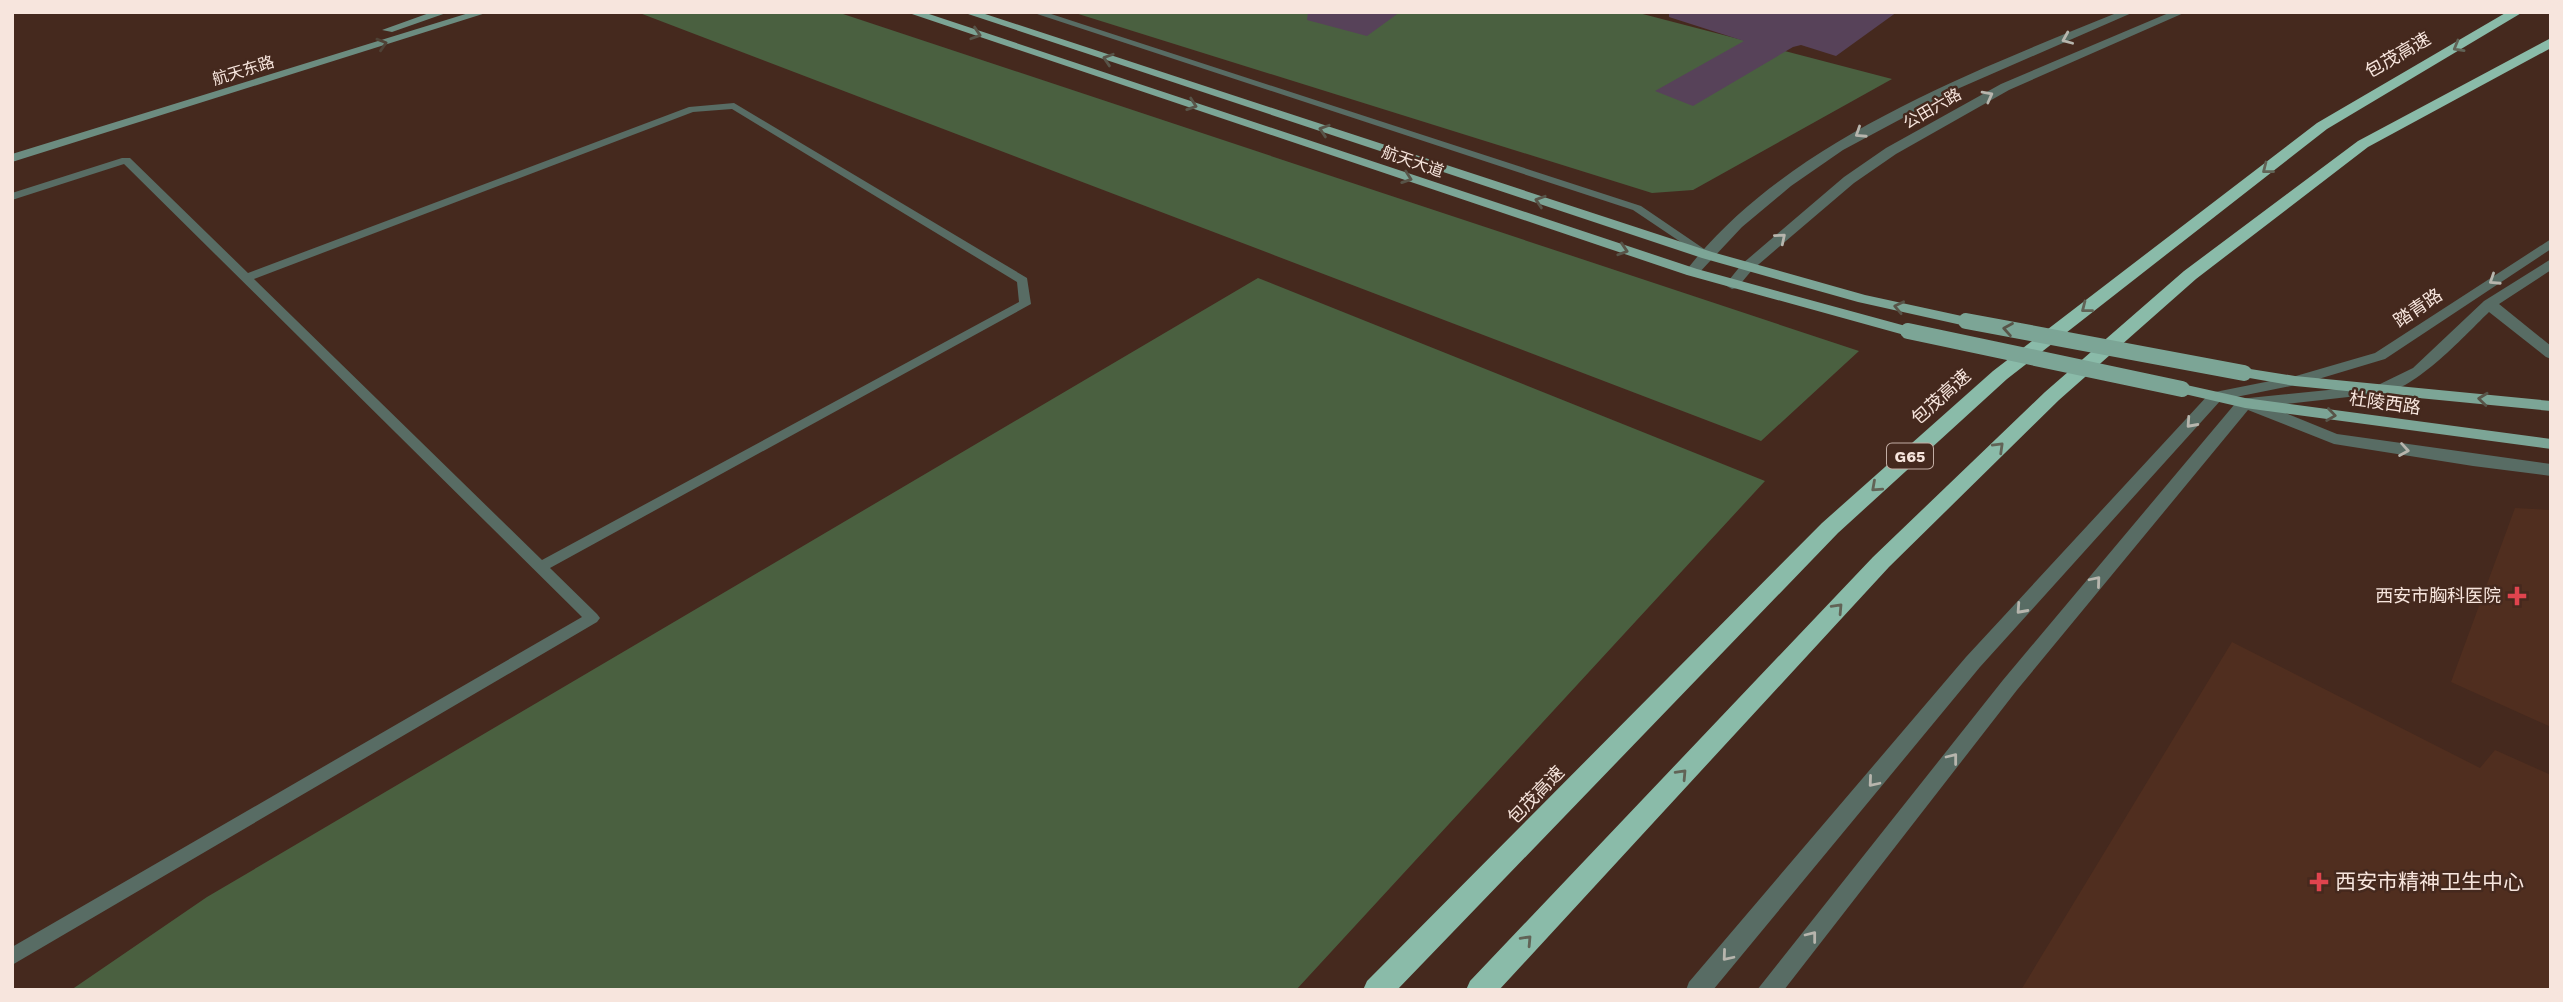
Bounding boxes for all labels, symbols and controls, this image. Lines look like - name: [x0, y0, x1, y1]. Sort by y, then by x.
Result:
- one-way arrow: [969, 26, 981, 40]
- street label: 包茂高速: [2361, 27, 2434, 82]
- one-way arrow: [2061, 31, 2074, 45]
- one-way arrow: [376, 38, 388, 53]
- one-way arrow: [2452, 39, 2465, 52]
- street label: 航天东路: [210, 52, 277, 89]
- one-way arrow: [1102, 52, 1114, 67]
- street label: 公田六路: [1900, 84, 1965, 133]
- one-way arrow: [1981, 91, 1993, 104]
- one-way arrow: [1185, 97, 1197, 112]
- one-way arrow: [1318, 123, 1330, 138]
- one-way arrow: [1855, 125, 1868, 138]
- street label: 航天大道: [1379, 142, 1446, 181]
- one-way arrow: [2262, 161, 2274, 174]
- one-way arrow: [1401, 170, 1413, 184]
- one-way arrow: [1534, 195, 1547, 209]
- one-way arrow: [1773, 234, 1786, 246]
- one-way arrow: [1616, 242, 1629, 256]
- one-way arrow: [2488, 272, 2501, 285]
- street label: 踏青路: [2389, 284, 2446, 331]
- one-way arrow: [1893, 300, 1905, 315]
- one-way arrow: [2082, 300, 2094, 313]
- one-way arrow: [2002, 322, 2014, 337]
- street label: 包茂高速: [1907, 365, 1974, 429]
- street label: 杜陵西路: [2348, 387, 2422, 418]
- one-way arrow: [2477, 392, 2488, 407]
- one-way arrow: [2325, 407, 2337, 422]
- one-way arrow: [2187, 415, 2199, 428]
- one-way arrow: [2398, 442, 2410, 457]
- one-way arrow: [1991, 443, 2004, 456]
- road number: G65: [1887, 444, 1933, 468]
- one-way arrow: [1871, 479, 1884, 491]
- one-way arrow: [2088, 577, 2101, 589]
- place label: 西安市胸科医院: [2375, 585, 2501, 606]
- marker: 西安市胸科医院: [2507, 586, 2527, 606]
- one-way arrow: [2017, 601, 2029, 614]
- one-way arrow: [1830, 603, 1842, 616]
- one-way arrow: [1944, 753, 1957, 765]
- street label: 包茂高速: [1503, 761, 1568, 828]
- one-way arrow: [1674, 769, 1687, 782]
- one-way arrow: [1869, 773, 1881, 786]
- place label: 西安市精神卫生中心: [2335, 869, 2524, 894]
- marker: 西安市精神卫生中心: [2309, 872, 2329, 892]
- one-way arrow: [1803, 932, 1816, 944]
- one-way arrow: [1518, 935, 1531, 948]
- one-way arrow: [1722, 948, 1735, 961]

